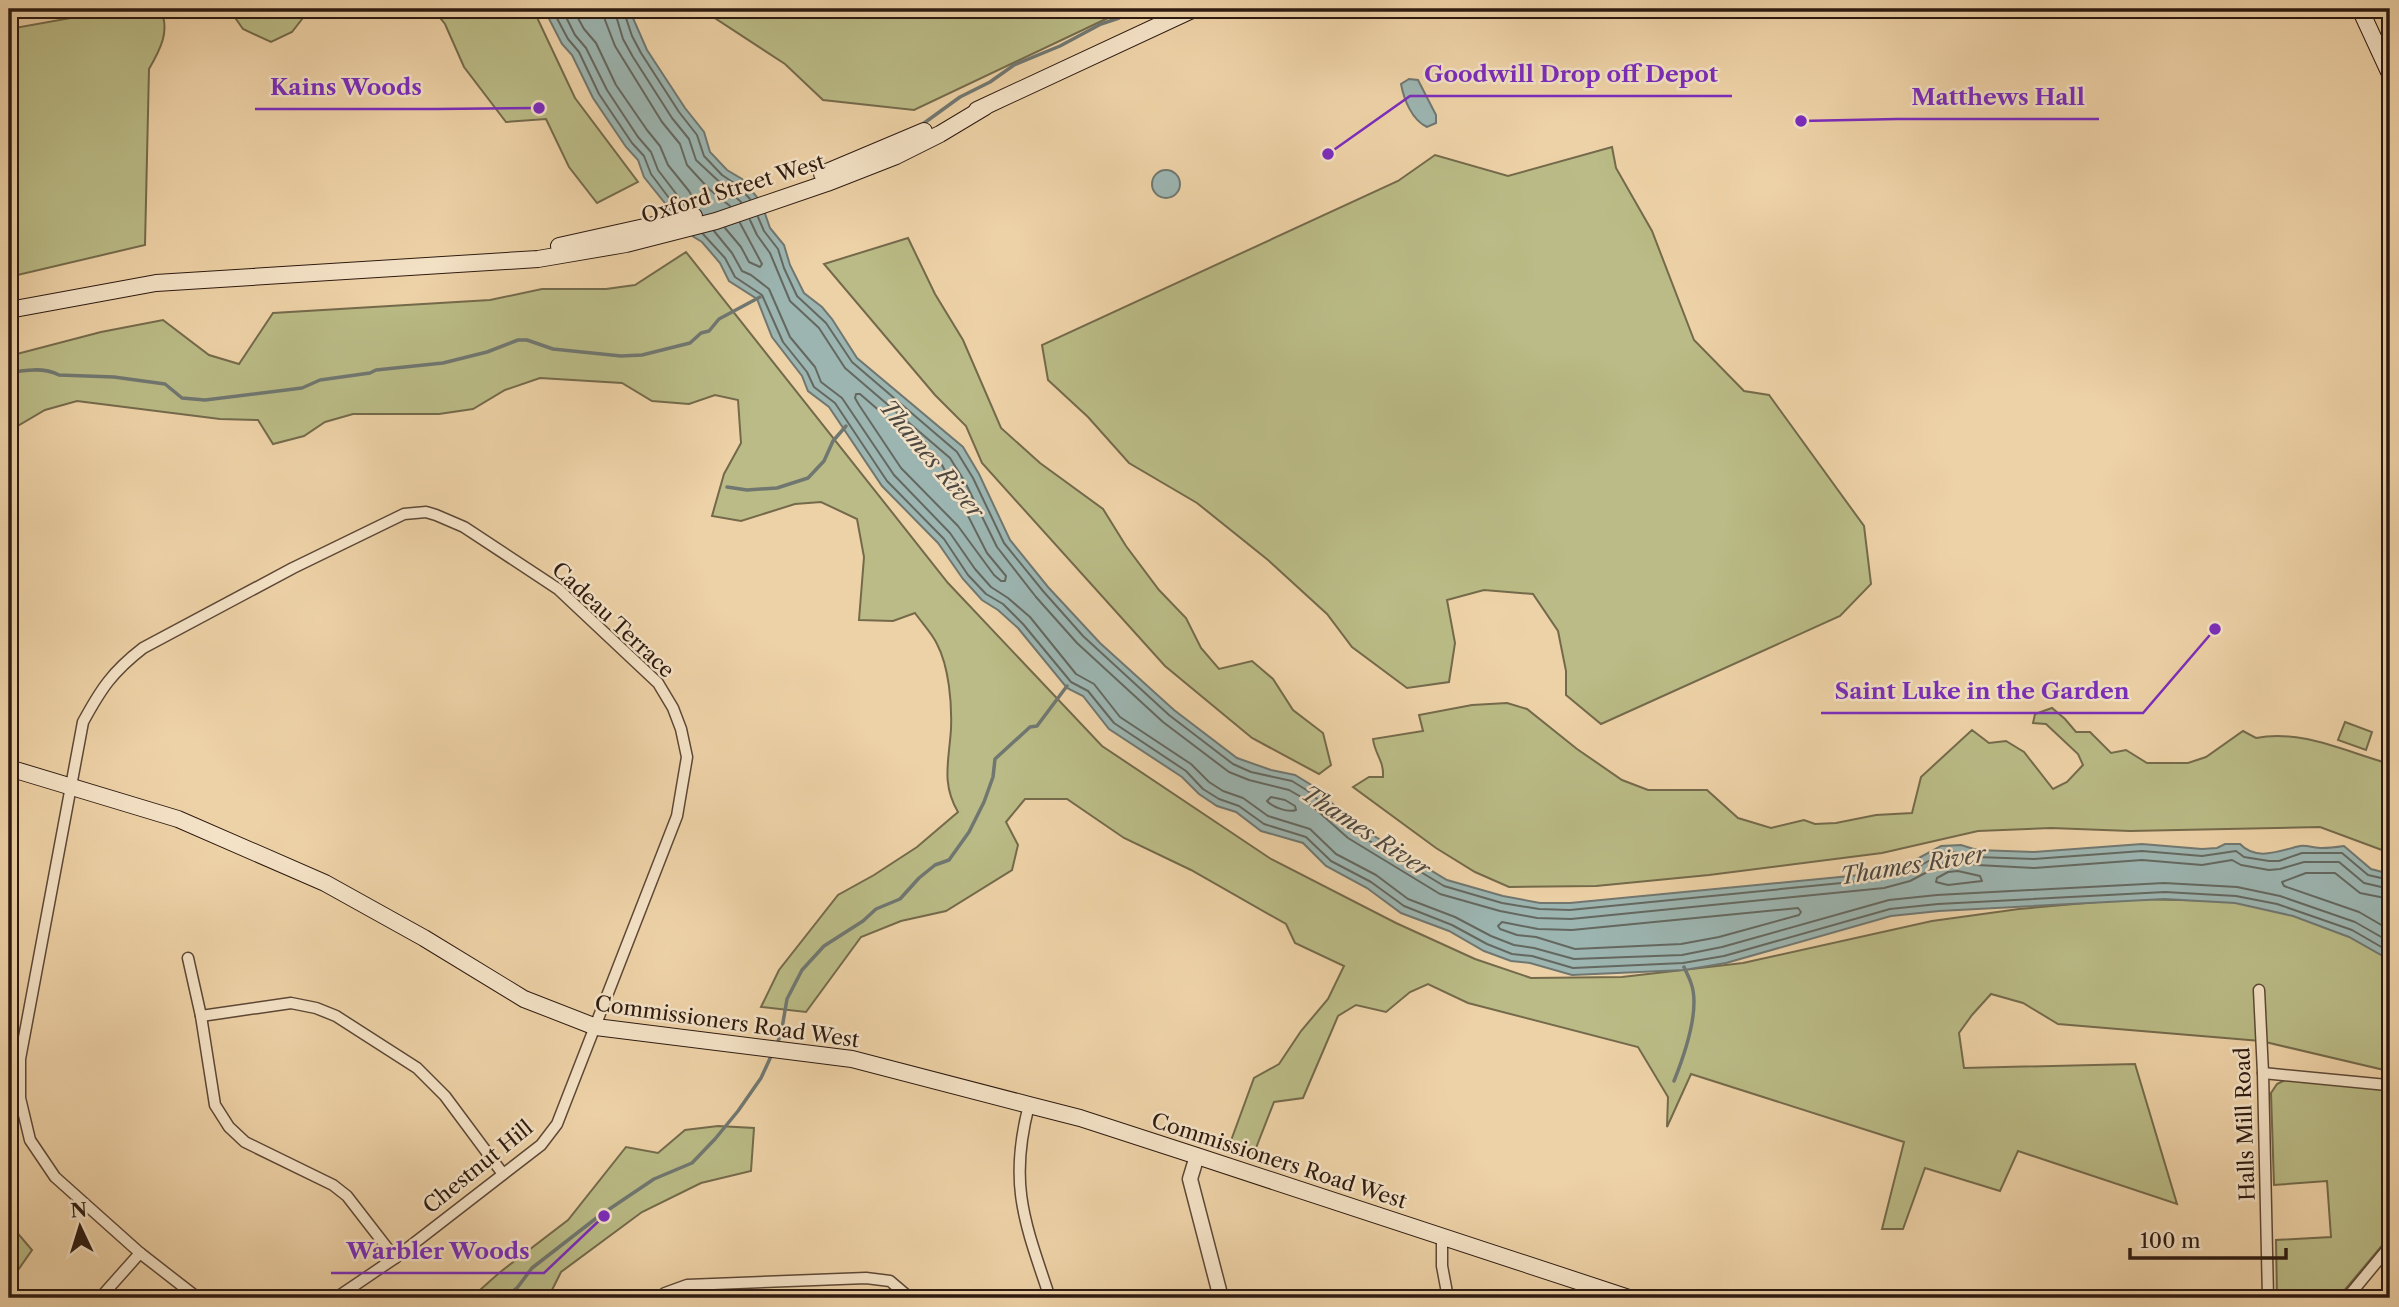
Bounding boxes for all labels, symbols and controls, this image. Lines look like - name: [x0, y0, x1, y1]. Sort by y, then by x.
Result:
- callout: Goodwill Drop off Depot: [1410, 52, 1732, 96]
- text: Goodwill Drop off Depot: [1424, 60, 1719, 88]
- callout: Kains Woods: [255, 65, 436, 109]
- text: Kains Woods: [270, 73, 422, 101]
- callout: Matthews Hall: [1897, 75, 2099, 119]
- text: Matthews Hall: [1911, 83, 2085, 111]
- street label: Oxford Street West: [638, 149, 828, 228]
- water label: Thames River: [874, 394, 991, 525]
- street label: Cadeau Terrace: [547, 557, 680, 683]
- callout: Saint Luke in the Garden: [1821, 669, 2143, 713]
- text: Saint Luke in the Garden: [1835, 677, 2130, 705]
- water label: Thames River: [1297, 779, 1436, 884]
- water label: Thames River: [1838, 839, 1989, 890]
- street label: Commissioners Road West: [593, 991, 861, 1053]
- street label: Halls Mill Road: [2229, 1047, 2260, 1201]
- street label: Commissioners Road West: [1148, 1107, 1410, 1214]
- street label: Chestnut Hill: [418, 1115, 537, 1218]
- north arrow: [46, 1192, 116, 1262]
- text: N: [70, 1198, 88, 1223]
- scale bar: [2130, 1216, 2285, 1260]
- text: 100 m: [2140, 1228, 2201, 1253]
- callout: Warbler Woods: [331, 1229, 544, 1273]
- text: Warbler Woods: [345, 1237, 530, 1265]

